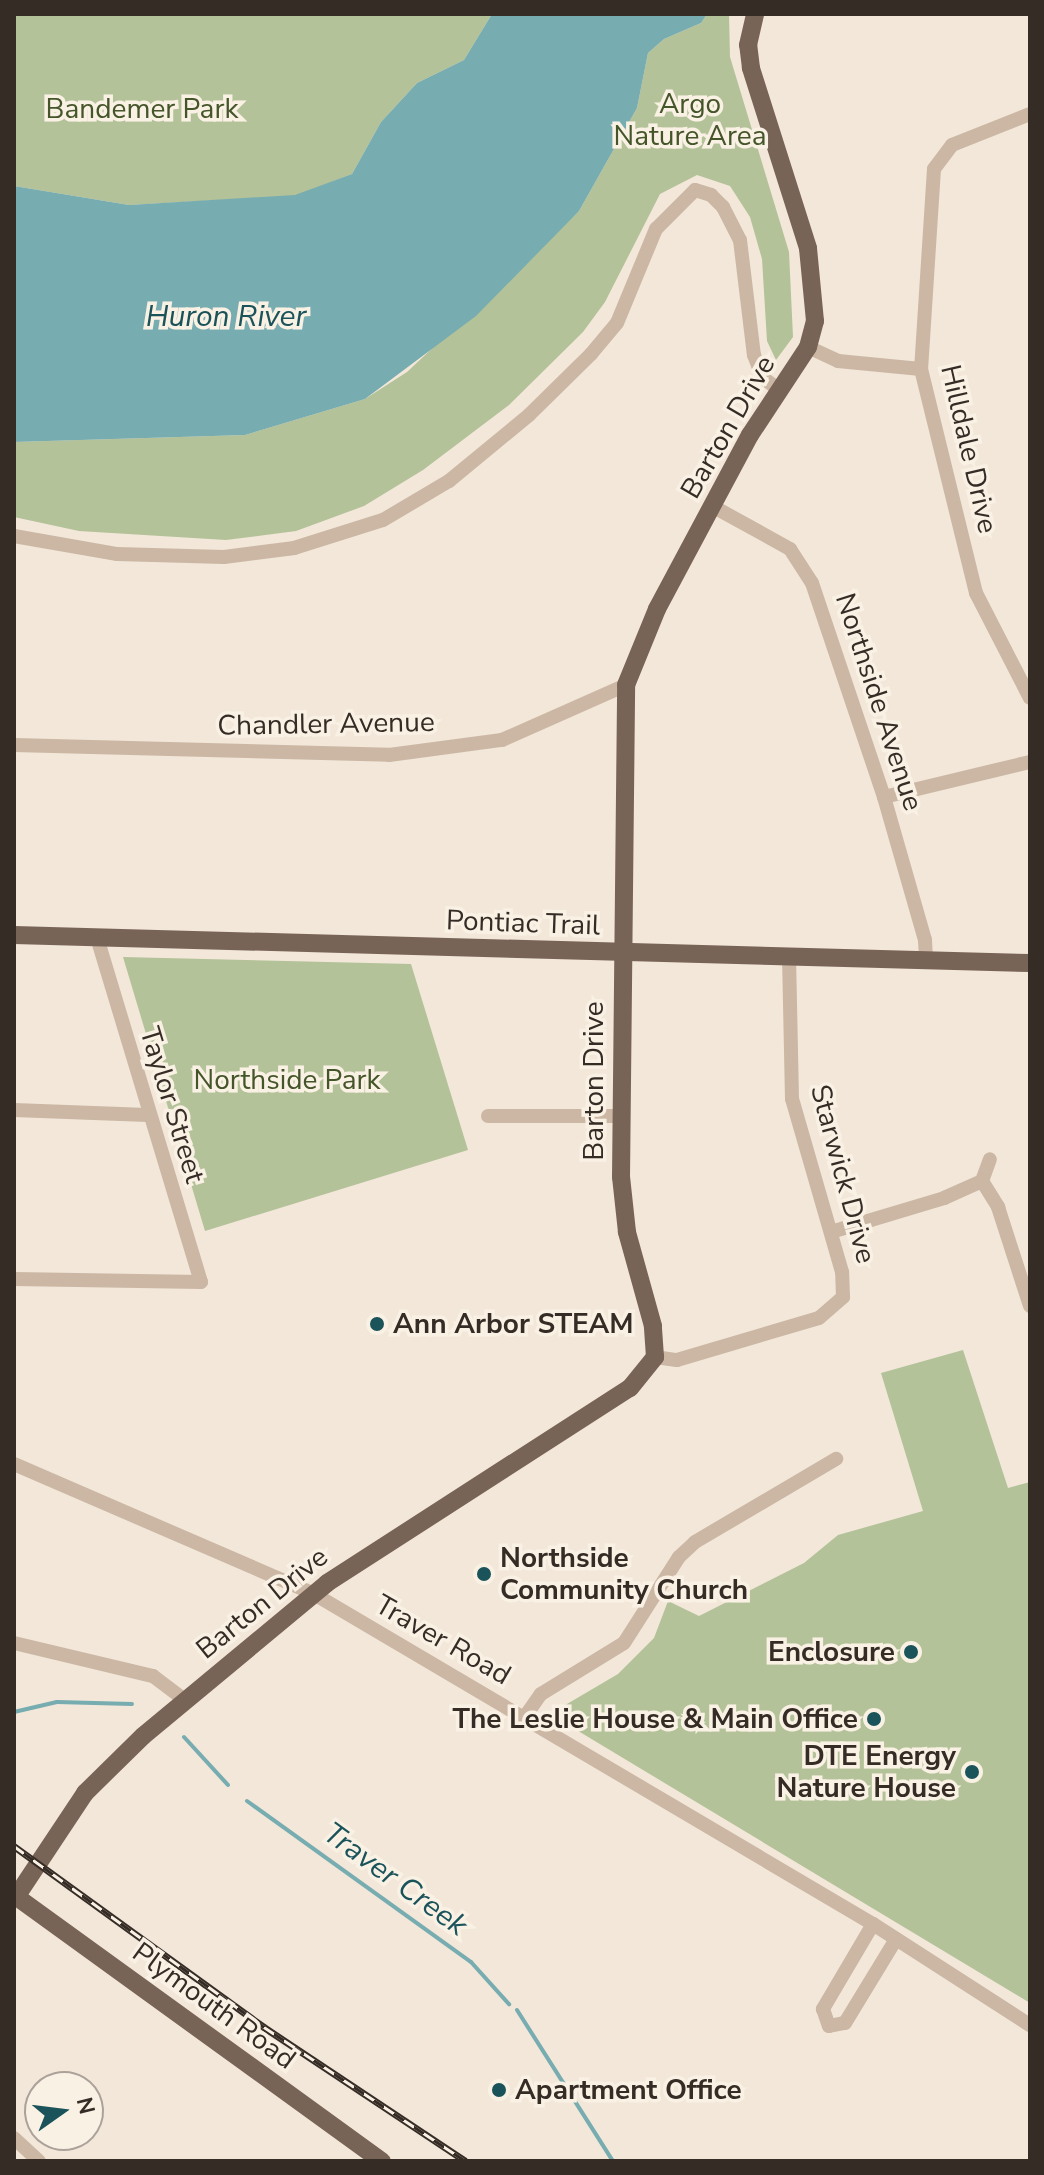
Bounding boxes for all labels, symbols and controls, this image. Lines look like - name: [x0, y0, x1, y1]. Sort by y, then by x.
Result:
- park label: Argo Nature Area: [614, 87, 766, 153]
- park label: Bandemer Park: [46, 92, 238, 126]
- water label: Huron River: [146, 299, 306, 335]
- street label: Barton Drive: [674, 350, 782, 504]
- street label: Hilldale Drive: [933, 361, 1005, 537]
- street label: Northside Avenue: [828, 589, 930, 815]
- street label: Chandler Avenue: [217, 705, 435, 743]
- street label: Pontiac Trail: [445, 904, 601, 942]
- street label: Barton Drive: [577, 1001, 611, 1161]
- street label: Taylor Street: [132, 1023, 212, 1187]
- park label: Northside Park: [193, 1063, 381, 1097]
- street label: Starwick Drive: [803, 1081, 883, 1267]
- place label: Ann Arbor STEAM: [393, 1307, 634, 1341]
- marker: Ann Arbor STEAM: [368, 1315, 386, 1333]
- street label: Barton Drive: [190, 1540, 334, 1666]
- place label: Northside Community Church: [500, 1541, 748, 1607]
- marker: Northside Community Church: [475, 1565, 493, 1583]
- street label: Traver Road: [369, 1588, 517, 1692]
- place label: Enclosure: [768, 1635, 895, 1669]
- marker: Enclosure: [902, 1643, 920, 1661]
- place label: The Leslie House & Main Office: [453, 1702, 858, 1736]
- marker: The Leslie House & Main Office: [865, 1710, 883, 1728]
- place label: DTE Energy Nature House: [776, 1739, 956, 1805]
- marker: DTE Energy Nature House: [963, 1763, 981, 1781]
- water label: Traver Creek: [316, 1816, 474, 1944]
- street label: Plymouth Road: [126, 1936, 302, 2076]
- north arrow: [24, 2071, 104, 2151]
- place label: Apartment Office: [515, 2073, 742, 2107]
- marker: Apartment Office: [490, 2081, 508, 2099]
- text: N: [69, 2094, 102, 2117]

